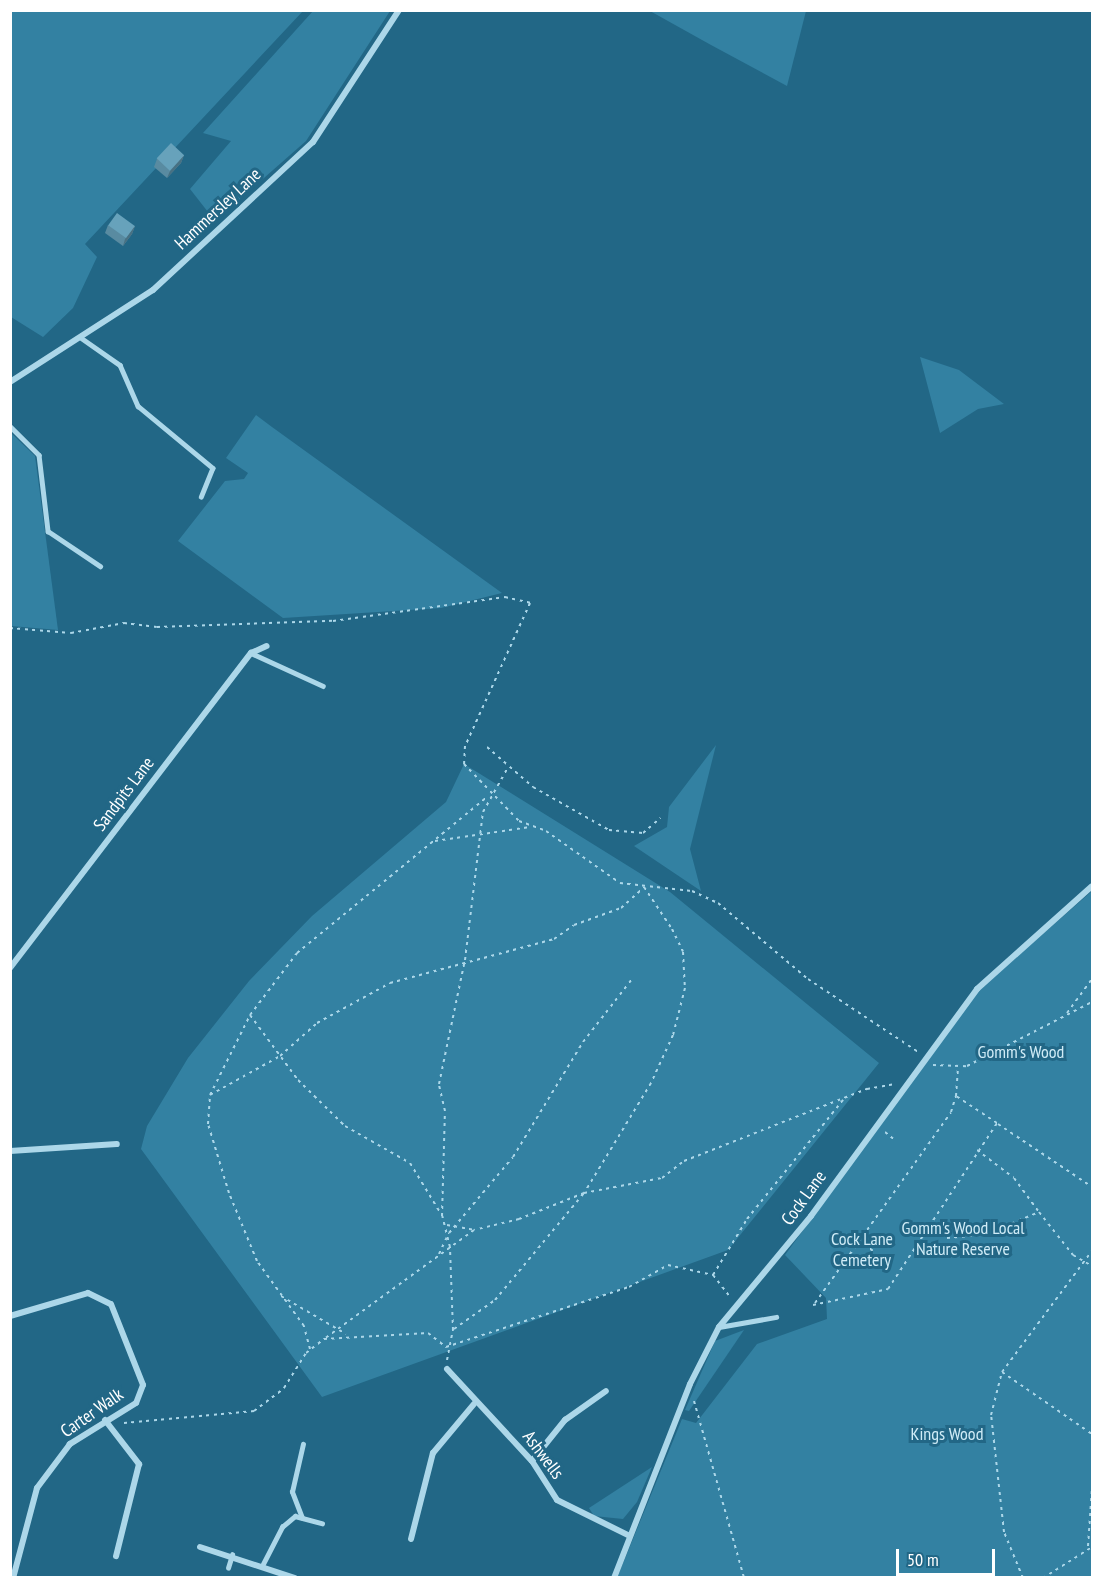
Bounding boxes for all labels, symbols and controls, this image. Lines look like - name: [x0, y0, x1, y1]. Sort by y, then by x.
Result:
- street label: Hammersley Lane: [170, 163, 266, 255]
- street label: Sandpits Lane: [89, 753, 159, 835]
- park label: Gomm's Wood: [977, 1041, 1065, 1063]
- street label: Cock Lane: [777, 1166, 831, 1230]
- park label: Gomm's Wood Local Nature Reserve: [901, 1218, 1025, 1260]
- park label: Cock Lane Cemetery: [831, 1229, 893, 1272]
- street label: Carter Walk: [57, 1384, 127, 1442]
- park label: Kings Wood: [910, 1423, 984, 1445]
- street label: Ashwells: [518, 1427, 568, 1483]
- scale bar: [899, 1537, 998, 1575]
- text: 50 m: [907, 1548, 939, 1571]

